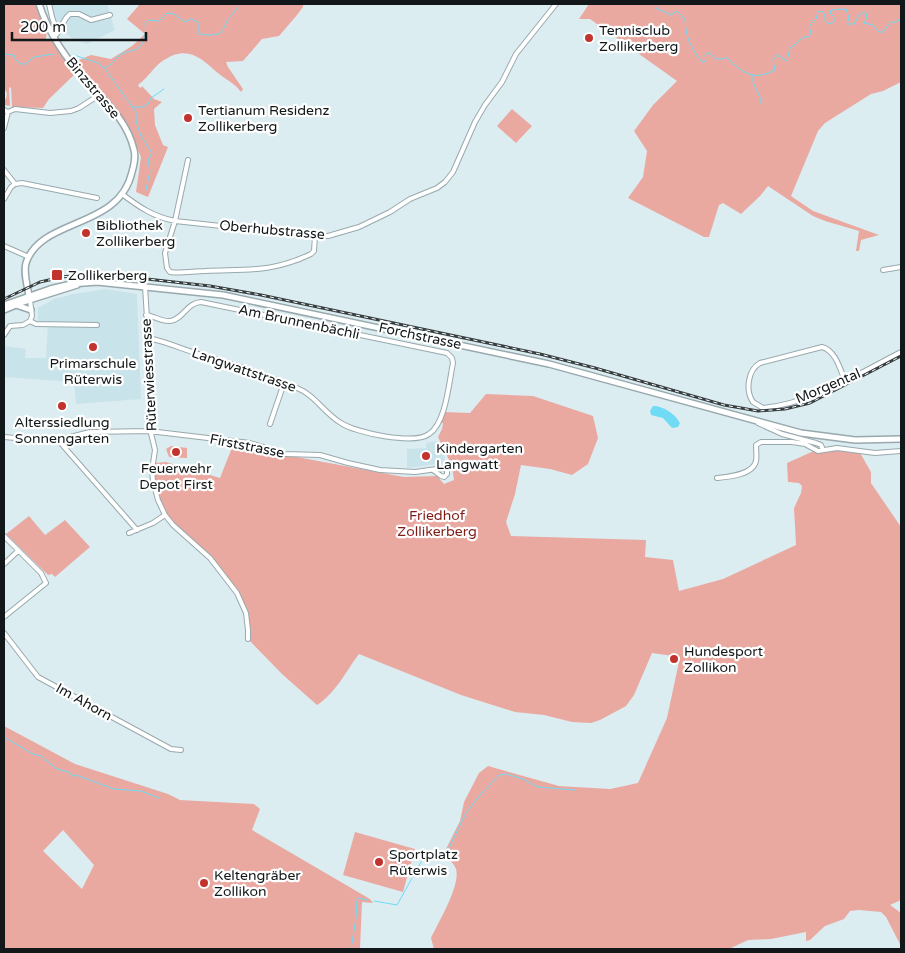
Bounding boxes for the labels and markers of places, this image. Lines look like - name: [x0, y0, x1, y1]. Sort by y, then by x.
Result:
- place label: Tennisclub Zollikerberg: [599, 22, 678, 55]
- marker: Tennisclub Zollikerberg: [583, 32, 595, 44]
- place label: Tertianum Residenz Zollikerberg: [198, 102, 329, 135]
- marker: Tertianum Residenz Zollikerberg: [182, 112, 194, 124]
- place label: Bibliothek Zollikerberg: [96, 217, 175, 250]
- marker: Bibliothek Zollikerberg: [80, 227, 92, 239]
- place label: Zollikerberg: [68, 267, 147, 284]
- marker: Zollikerberg: [50, 268, 64, 282]
- marker: Primarschule Rüterwis: [87, 341, 99, 353]
- place label: Primarschule Rüterwis: [50, 355, 136, 388]
- marker: Alterssiedlung Sonnengarten: [56, 400, 68, 412]
- place label: Alterssiedlung Sonnengarten: [14, 414, 110, 447]
- place label: Kindergarten Langwatt: [436, 440, 523, 473]
- marker: Feuerwehr Depot First: [170, 446, 182, 458]
- marker: Kindergarten Langwatt: [420, 450, 432, 462]
- place label: Feuerwehr Depot First: [139, 460, 213, 493]
- place label: Hundesport Zollikon: [684, 643, 764, 676]
- marker: Hundesport Zollikon: [668, 653, 680, 665]
- place label: Sportplatz Rüterwis: [389, 846, 458, 879]
- marker: Sportplatz Rüterwis: [373, 856, 385, 868]
- place label: Keltengräber Zollikon: [214, 867, 301, 900]
- marker: Keltengräber Zollikon: [198, 877, 210, 889]

